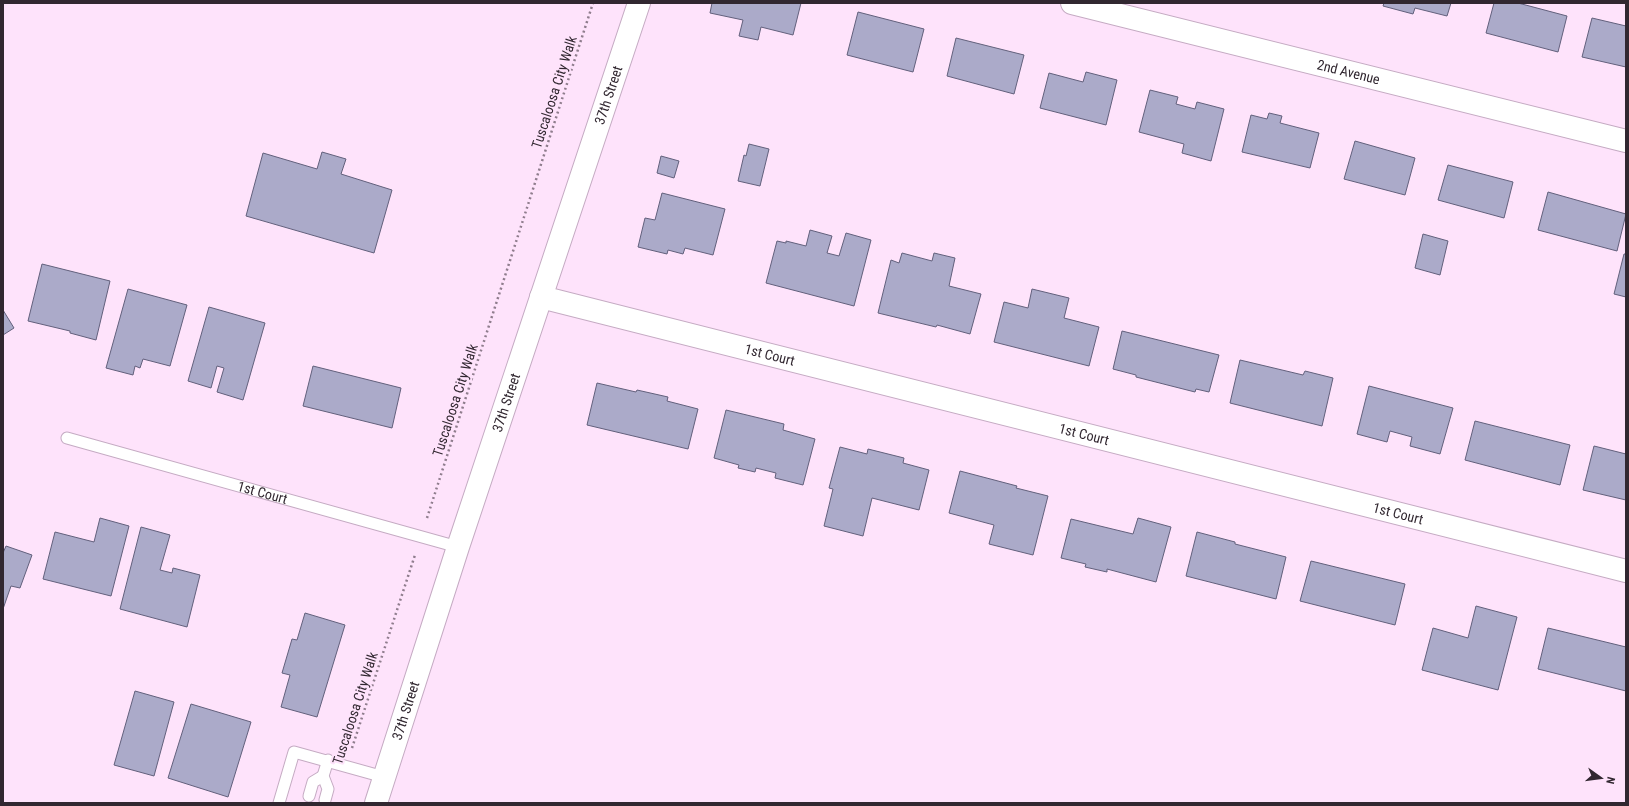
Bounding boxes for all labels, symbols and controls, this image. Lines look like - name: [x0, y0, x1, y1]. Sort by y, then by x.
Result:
- street label: Tuscaloosa City Walk: [528, 33, 580, 150]
- street label: 2nd Avenue: [1315, 56, 1382, 88]
- street label: 37th Street: [591, 64, 626, 127]
- street label: Tuscaloosa City Walk: [429, 341, 481, 458]
- street label: 1st Court: [743, 341, 797, 369]
- street label: 37th Street: [489, 371, 523, 434]
- street label: 1st Court: [1057, 420, 1111, 448]
- street label: 1st Court: [236, 478, 289, 507]
- street label: 1st Court: [1371, 499, 1425, 527]
- street label: Tuscaloosa City Walk: [329, 649, 381, 766]
- street label: 37th Street: [389, 679, 422, 742]
- north arrow: [1581, 758, 1621, 798]
- text: N: [1603, 775, 1617, 785]

